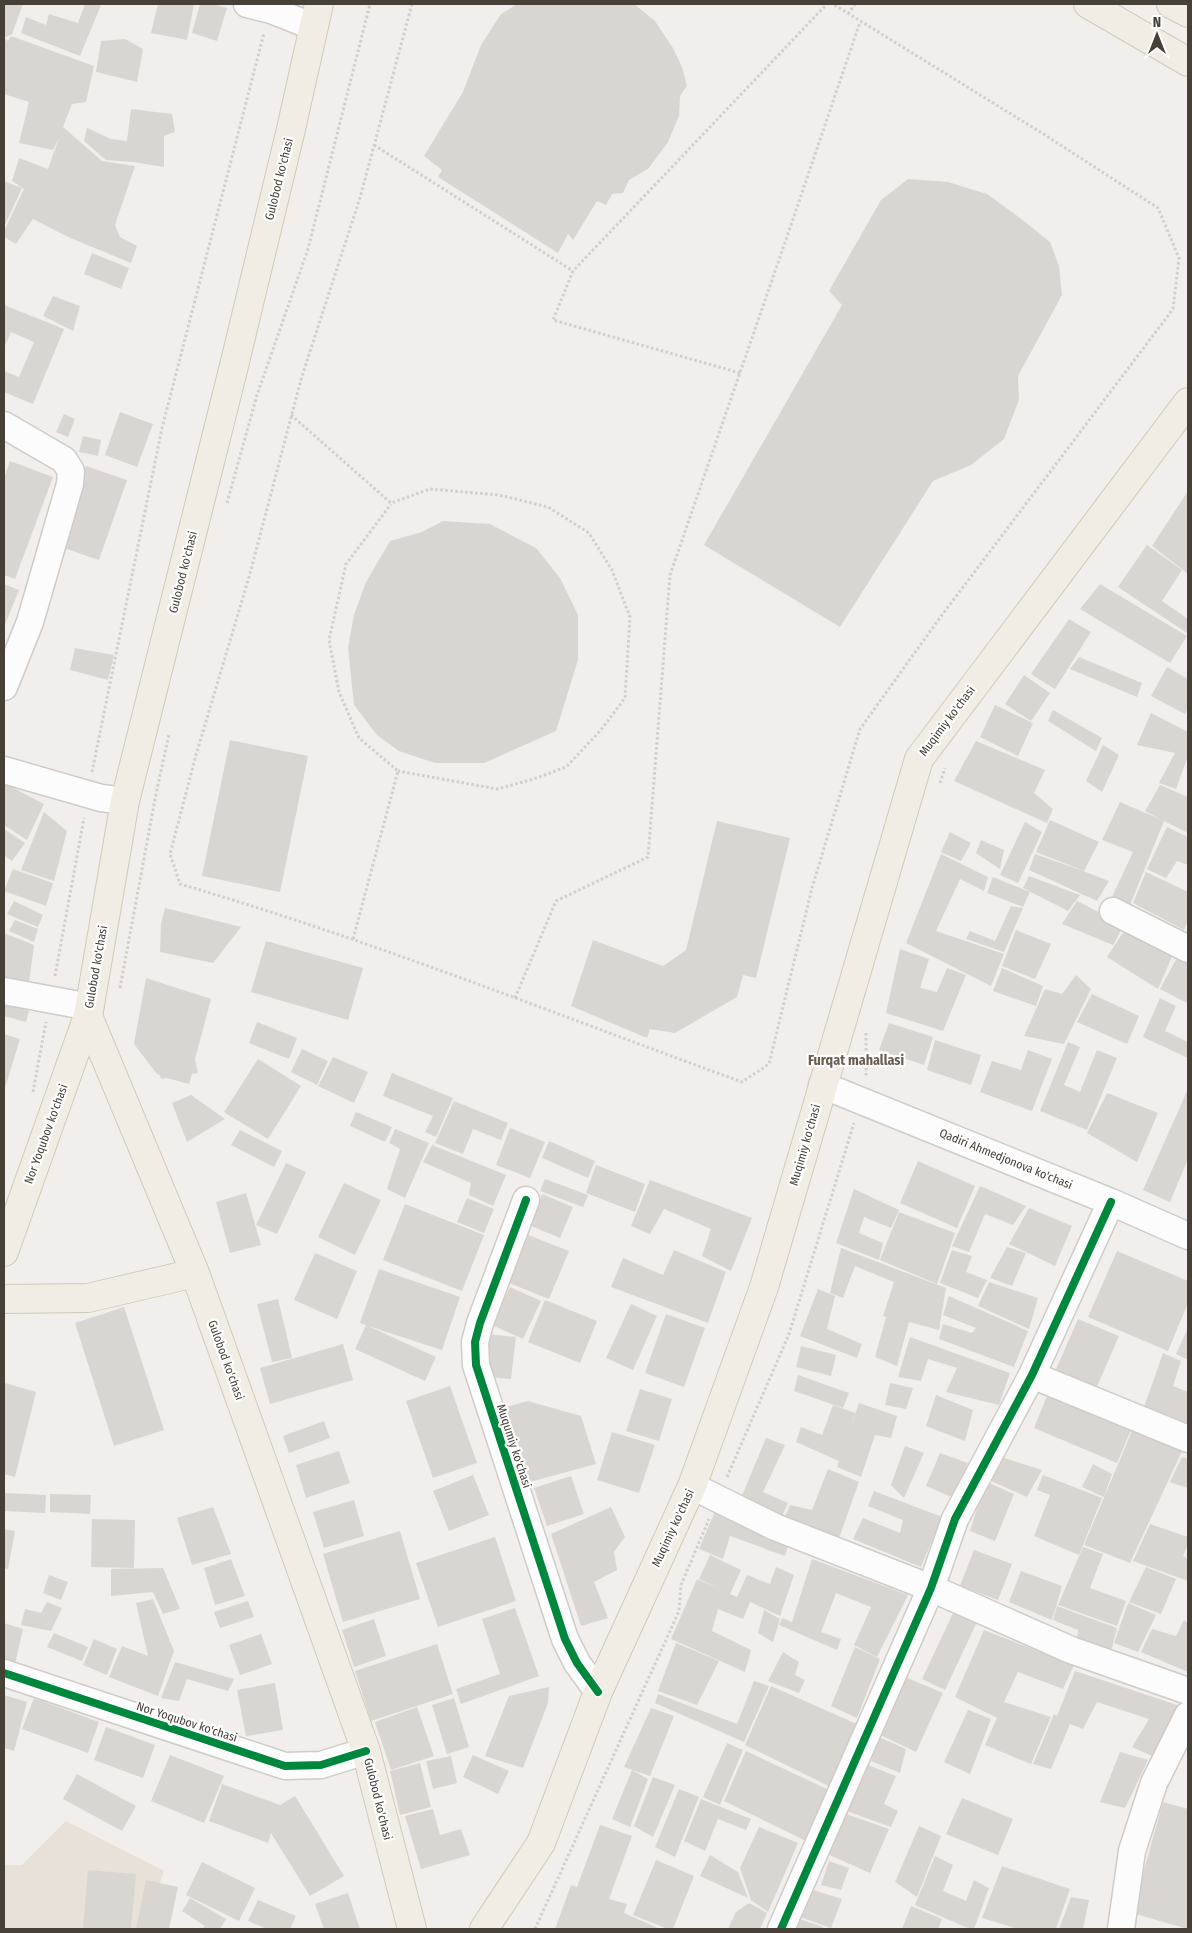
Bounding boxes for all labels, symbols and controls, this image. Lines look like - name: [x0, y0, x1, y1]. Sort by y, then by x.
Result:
- north arrow: [1132, 10, 1182, 60]
- text: N: [1153, 14, 1161, 31]
- street label: Gulobod ko'chasi: [262, 137, 296, 221]
- street label: Gulobod ko'chasi: [166, 530, 200, 614]
- street label: Muqimiy ko'chasi: [916, 683, 978, 759]
- street label: Gulobod ko'chasi: [82, 924, 110, 1010]
- district label: Furqat mahallasi: [808, 1052, 904, 1069]
- street label: Nor Yoqubov ko'chasi: [21, 1082, 71, 1186]
- street label: Muqimiy ko'chasi: [787, 1103, 823, 1187]
- street label: Qadiri Ahmedjonova ko'chasi: [937, 1126, 1075, 1192]
- street label: Gulobod ko'chasi: [205, 1318, 247, 1402]
- street label: Muqumiy ko'chasi: [494, 1402, 534, 1490]
- street label: Muqimiy ko'chasi: [649, 1487, 697, 1569]
- street label: Nor Yoqubov ko'chasi: [135, 1699, 239, 1745]
- street label: Gulobod ko'chasi: [361, 1757, 395, 1841]

